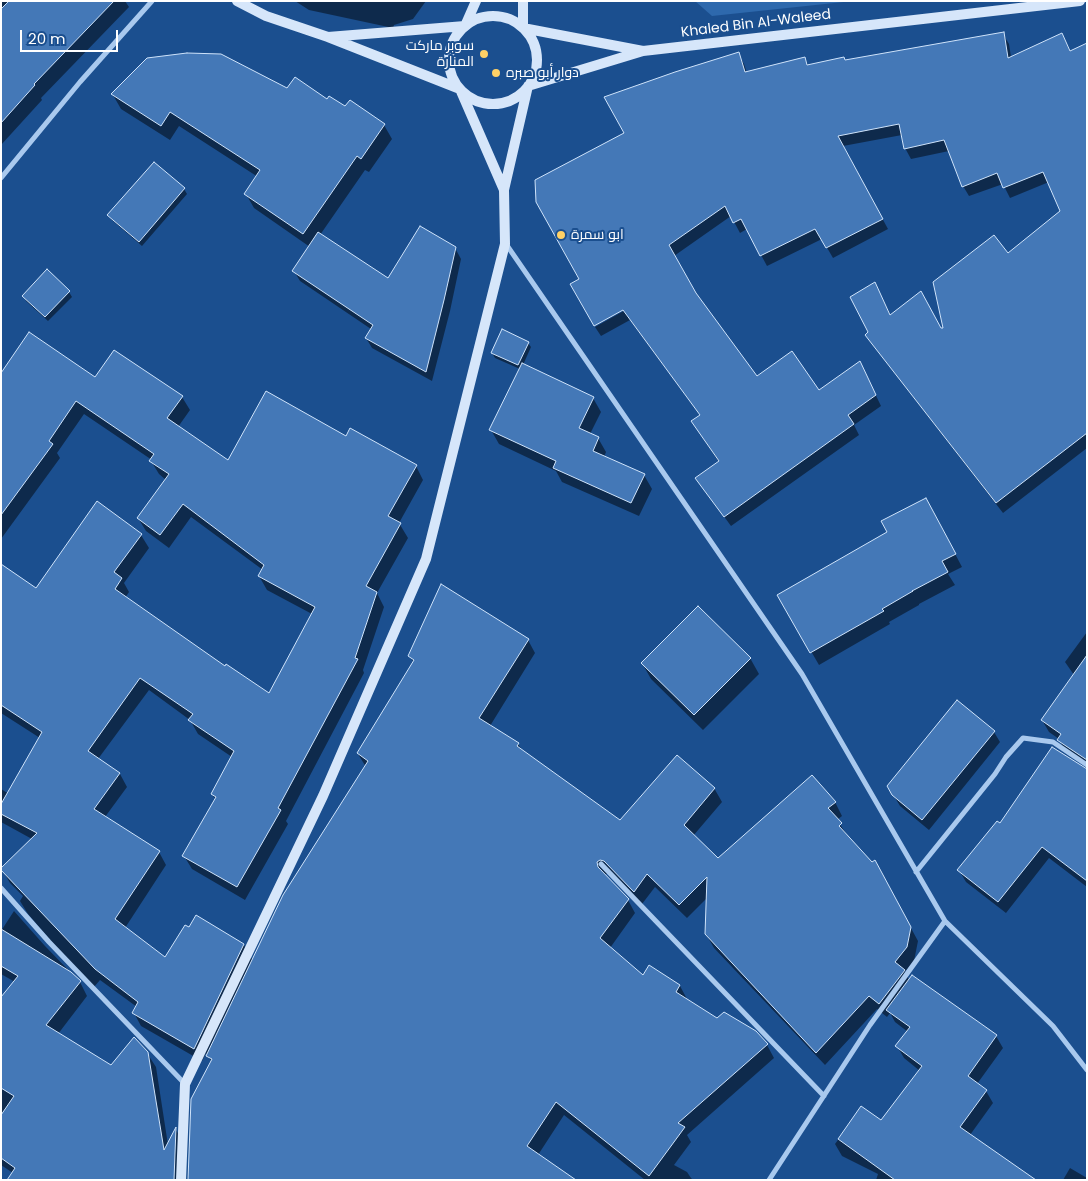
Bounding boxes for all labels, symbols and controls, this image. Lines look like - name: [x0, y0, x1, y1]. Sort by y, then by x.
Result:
- street label: Khaled Bin Al-Waleed: [680, 6, 832, 42]
- scale bar: [22, 20, 120, 52]
- text: 20 m: [28, 28, 66, 49]
- place label: سوبر ماركت المنارة: [406, 38, 474, 70]
- marker: سوبر ماركت المنارة: [478, 48, 490, 60]
- place label: دوار أبو صبره: [506, 65, 579, 81]
- marker: دوار أبو صبره: [490, 67, 502, 79]
- place label: ابو سمرة: [571, 227, 624, 243]
- marker: ابو سمرة: [555, 229, 567, 241]

